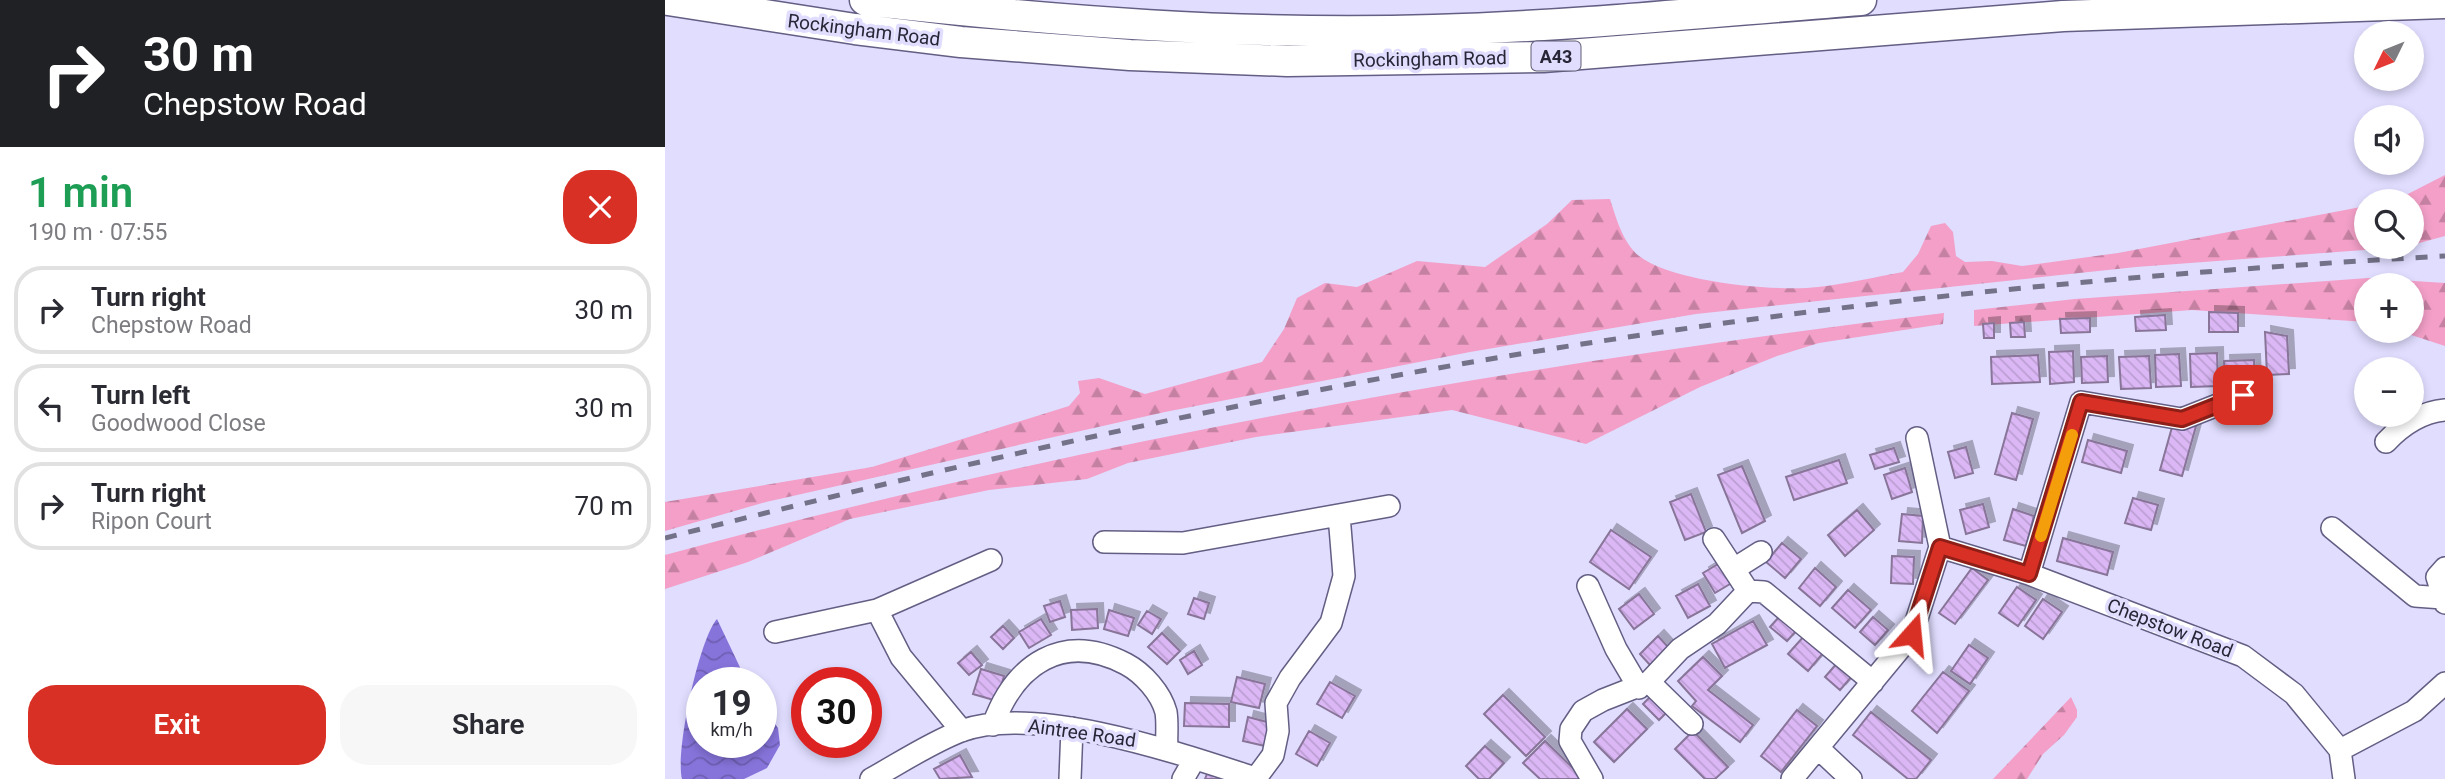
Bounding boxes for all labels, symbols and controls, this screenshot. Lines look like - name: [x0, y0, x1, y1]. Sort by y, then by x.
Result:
- street label: Rockingham Road: [786, 9, 942, 51]
- north arrow: [2354, 21, 2424, 91]
- map controls: [2354, 21, 2424, 427]
- text: 30 m: [143, 26, 254, 83]
- icon: right: [28, 28, 119, 119]
- road number: A43: [1531, 42, 1581, 70]
- street label: Rockingham Road: [1353, 46, 1507, 72]
- text: Chepstow Road: [143, 85, 367, 123]
- button: sound: [2354, 105, 2424, 175]
- text: 1 min: [28, 168, 133, 217]
- button: close: [563, 170, 637, 244]
- button: search: [2354, 189, 2424, 259]
- text: 190 m · 07:55: [28, 219, 167, 246]
- button: +: [2354, 273, 2424, 343]
- text: Turn right: [91, 282, 206, 312]
- icon: right: [32, 291, 70, 329]
- text: 30 m: [575, 295, 633, 325]
- text: Chepstow Road: [91, 312, 252, 339]
- button: −: [2354, 357, 2424, 427]
- pin: [2213, 365, 2273, 425]
- icon: arrive: [2224, 376, 2262, 414]
- text: Turn left: [91, 380, 190, 410]
- icon: left: [32, 389, 70, 427]
- text: 30 m: [575, 393, 633, 423]
- text: Goodwood Close: [91, 410, 266, 437]
- text: Turn right: [91, 478, 206, 508]
- icon: right: [32, 487, 70, 525]
- text: 70 m: [575, 491, 633, 521]
- text: Ripon Court: [91, 508, 212, 535]
- street label: Chepstow Road: [2104, 593, 2236, 663]
- position arrow: [1875, 597, 1949, 671]
- speed limit sign: 30: [791, 667, 882, 758]
- text: 19: [711, 683, 752, 724]
- button: Exit: [28, 685, 326, 765]
- button: Share: [340, 685, 637, 765]
- street label: Aintree Road: [1027, 714, 1137, 752]
- text: km/h: [710, 719, 753, 740]

